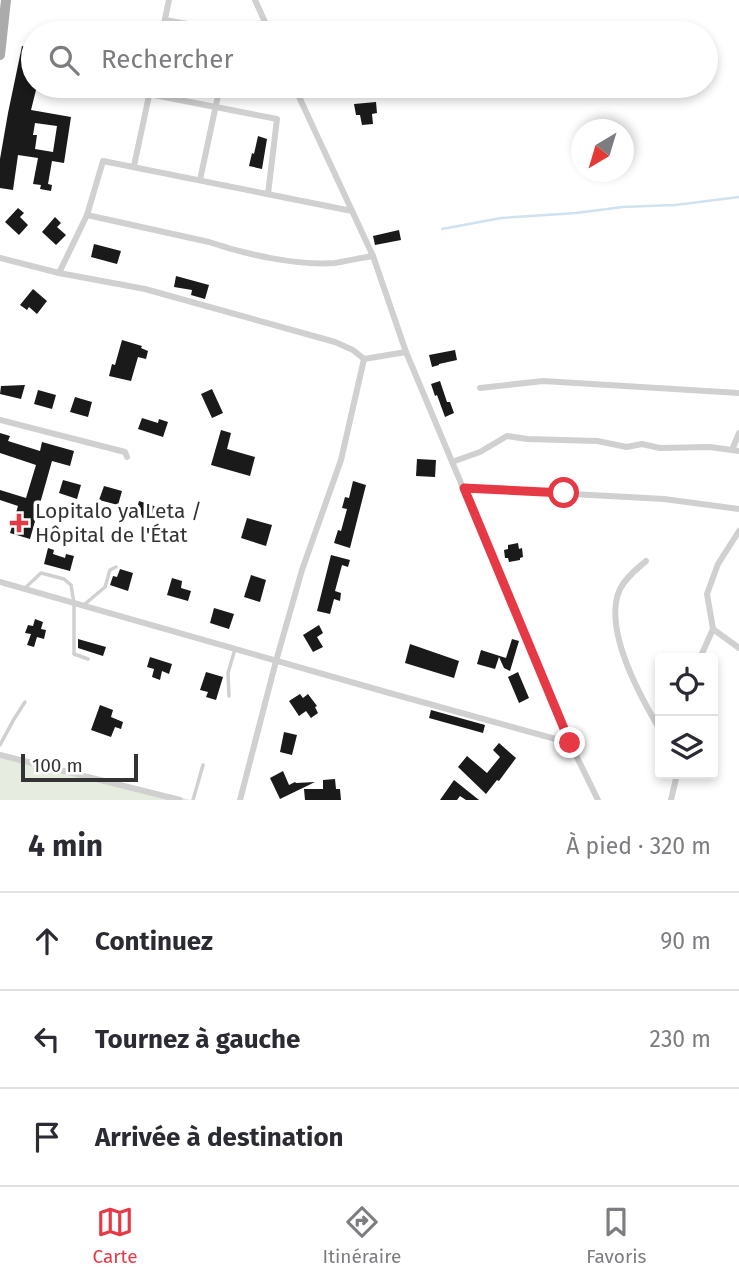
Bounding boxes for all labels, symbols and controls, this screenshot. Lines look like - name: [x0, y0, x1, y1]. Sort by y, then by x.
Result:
- search box: [21, 21, 718, 98]
- icon: search: [45, 41, 83, 79]
- text: Rechercher: [101, 44, 233, 75]
- north arrow: [571, 119, 634, 182]
- route start: [548, 477, 579, 508]
- place label: Lopitalo ya Leta / Hôpital de l'État: [35, 498, 202, 548]
- marker: Lopitalo ya Leta / Hôpital de l'État: [9, 513, 29, 533]
- map controls: [655, 653, 718, 779]
- button: locate: [655, 653, 718, 716]
- button: layers: [655, 716, 718, 779]
- route end: [554, 727, 585, 758]
- scale bar: [21, 751, 138, 783]
- text: 100 m: [32, 754, 83, 777]
- text: 4 min: [28, 828, 103, 864]
- text: À pied · 320 m: [566, 832, 711, 860]
- icon: ahead: [28, 922, 66, 960]
- text: Continuez: [95, 926, 213, 957]
- text: 90 m: [660, 927, 711, 955]
- icon: left: [28, 1020, 66, 1058]
- text: Tournez à gauche: [95, 1024, 300, 1055]
- text: 230 m: [650, 1025, 711, 1053]
- icon: arrive: [28, 1118, 66, 1156]
- text: Arrivée à destination: [95, 1122, 344, 1153]
- tab: Carte: [92, 1203, 138, 1268]
- tab: Itinéraire: [323, 1203, 401, 1268]
- tab: Favoris: [586, 1203, 647, 1268]

